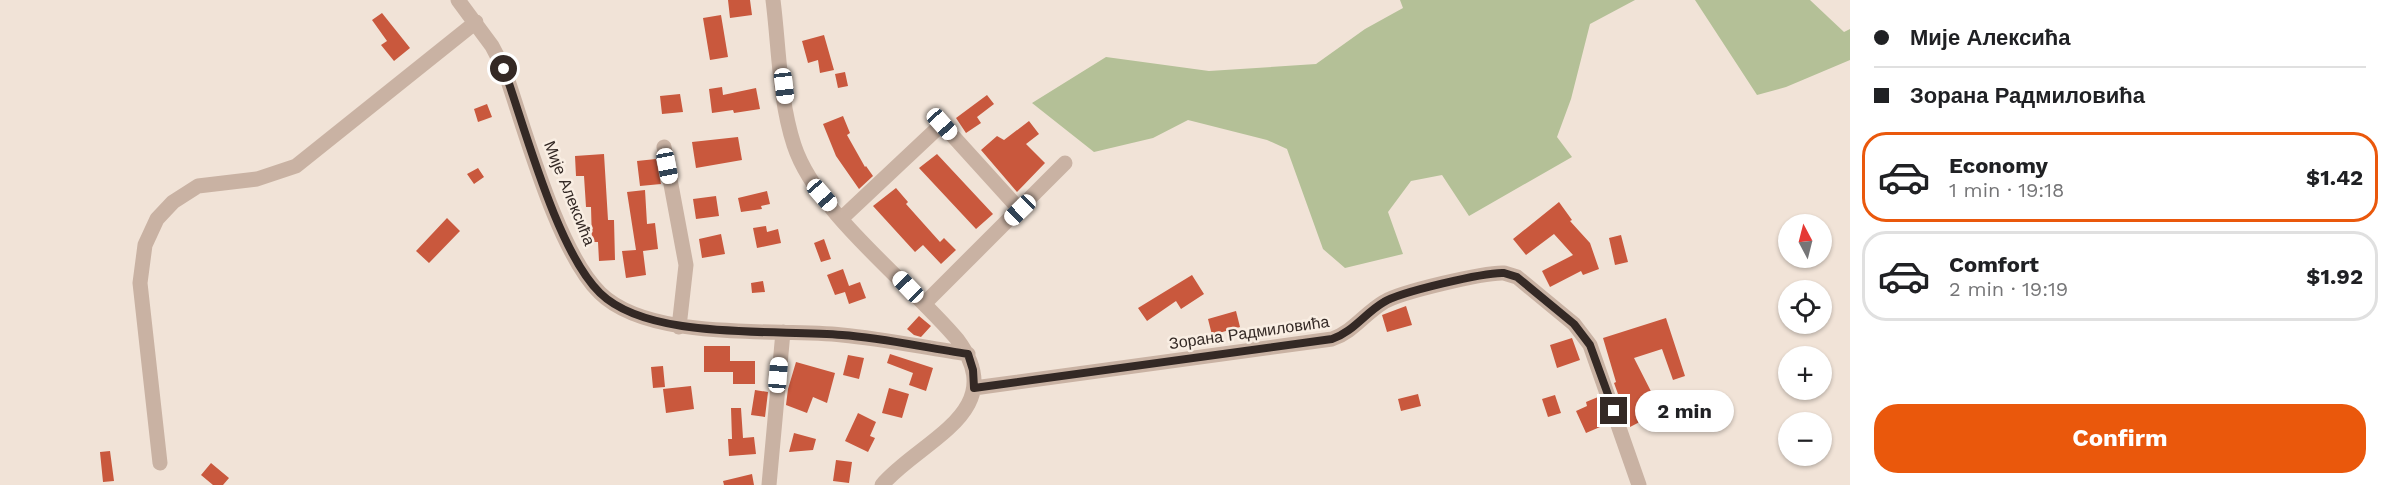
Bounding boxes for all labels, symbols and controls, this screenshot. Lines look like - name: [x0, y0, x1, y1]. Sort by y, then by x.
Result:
- text: Мије Алексића: [1910, 25, 2070, 50]
- route start: [490, 55, 517, 82]
- car: [773, 67, 795, 105]
- text: Зорана Радмиловића: [1910, 83, 2145, 108]
- car: [923, 105, 961, 143]
- street label: Мије Алексића: [540, 138, 599, 248]
- car: [655, 147, 679, 185]
- icon: car: [1877, 150, 1931, 204]
- text: Economy: [1949, 153, 2048, 178]
- text: $1.42: [2306, 165, 2363, 190]
- car: [803, 176, 841, 214]
- text: 1 min · 19:18: [1949, 178, 2064, 202]
- car: [1001, 191, 1039, 229]
- north arrow: [1778, 214, 1832, 268]
- map controls: [1778, 214, 1832, 466]
- icon: car: [1877, 249, 1931, 303]
- text: Comfort: [1949, 252, 2039, 277]
- text: $1.92: [2306, 264, 2363, 289]
- car: [889, 268, 927, 306]
- text: 2 min · 19:19: [1949, 277, 2068, 301]
- button: locate: [1778, 280, 1832, 334]
- street label: Зорана Радмиловића: [1168, 312, 1330, 353]
- button: +: [1778, 346, 1832, 400]
- car: [767, 356, 789, 394]
- callout: 2 min: [1635, 390, 1734, 432]
- route end: [1600, 397, 1627, 424]
- text: 2 min: [1657, 399, 1712, 423]
- button: Confirm: [1874, 404, 2366, 473]
- button: −: [1778, 412, 1832, 466]

